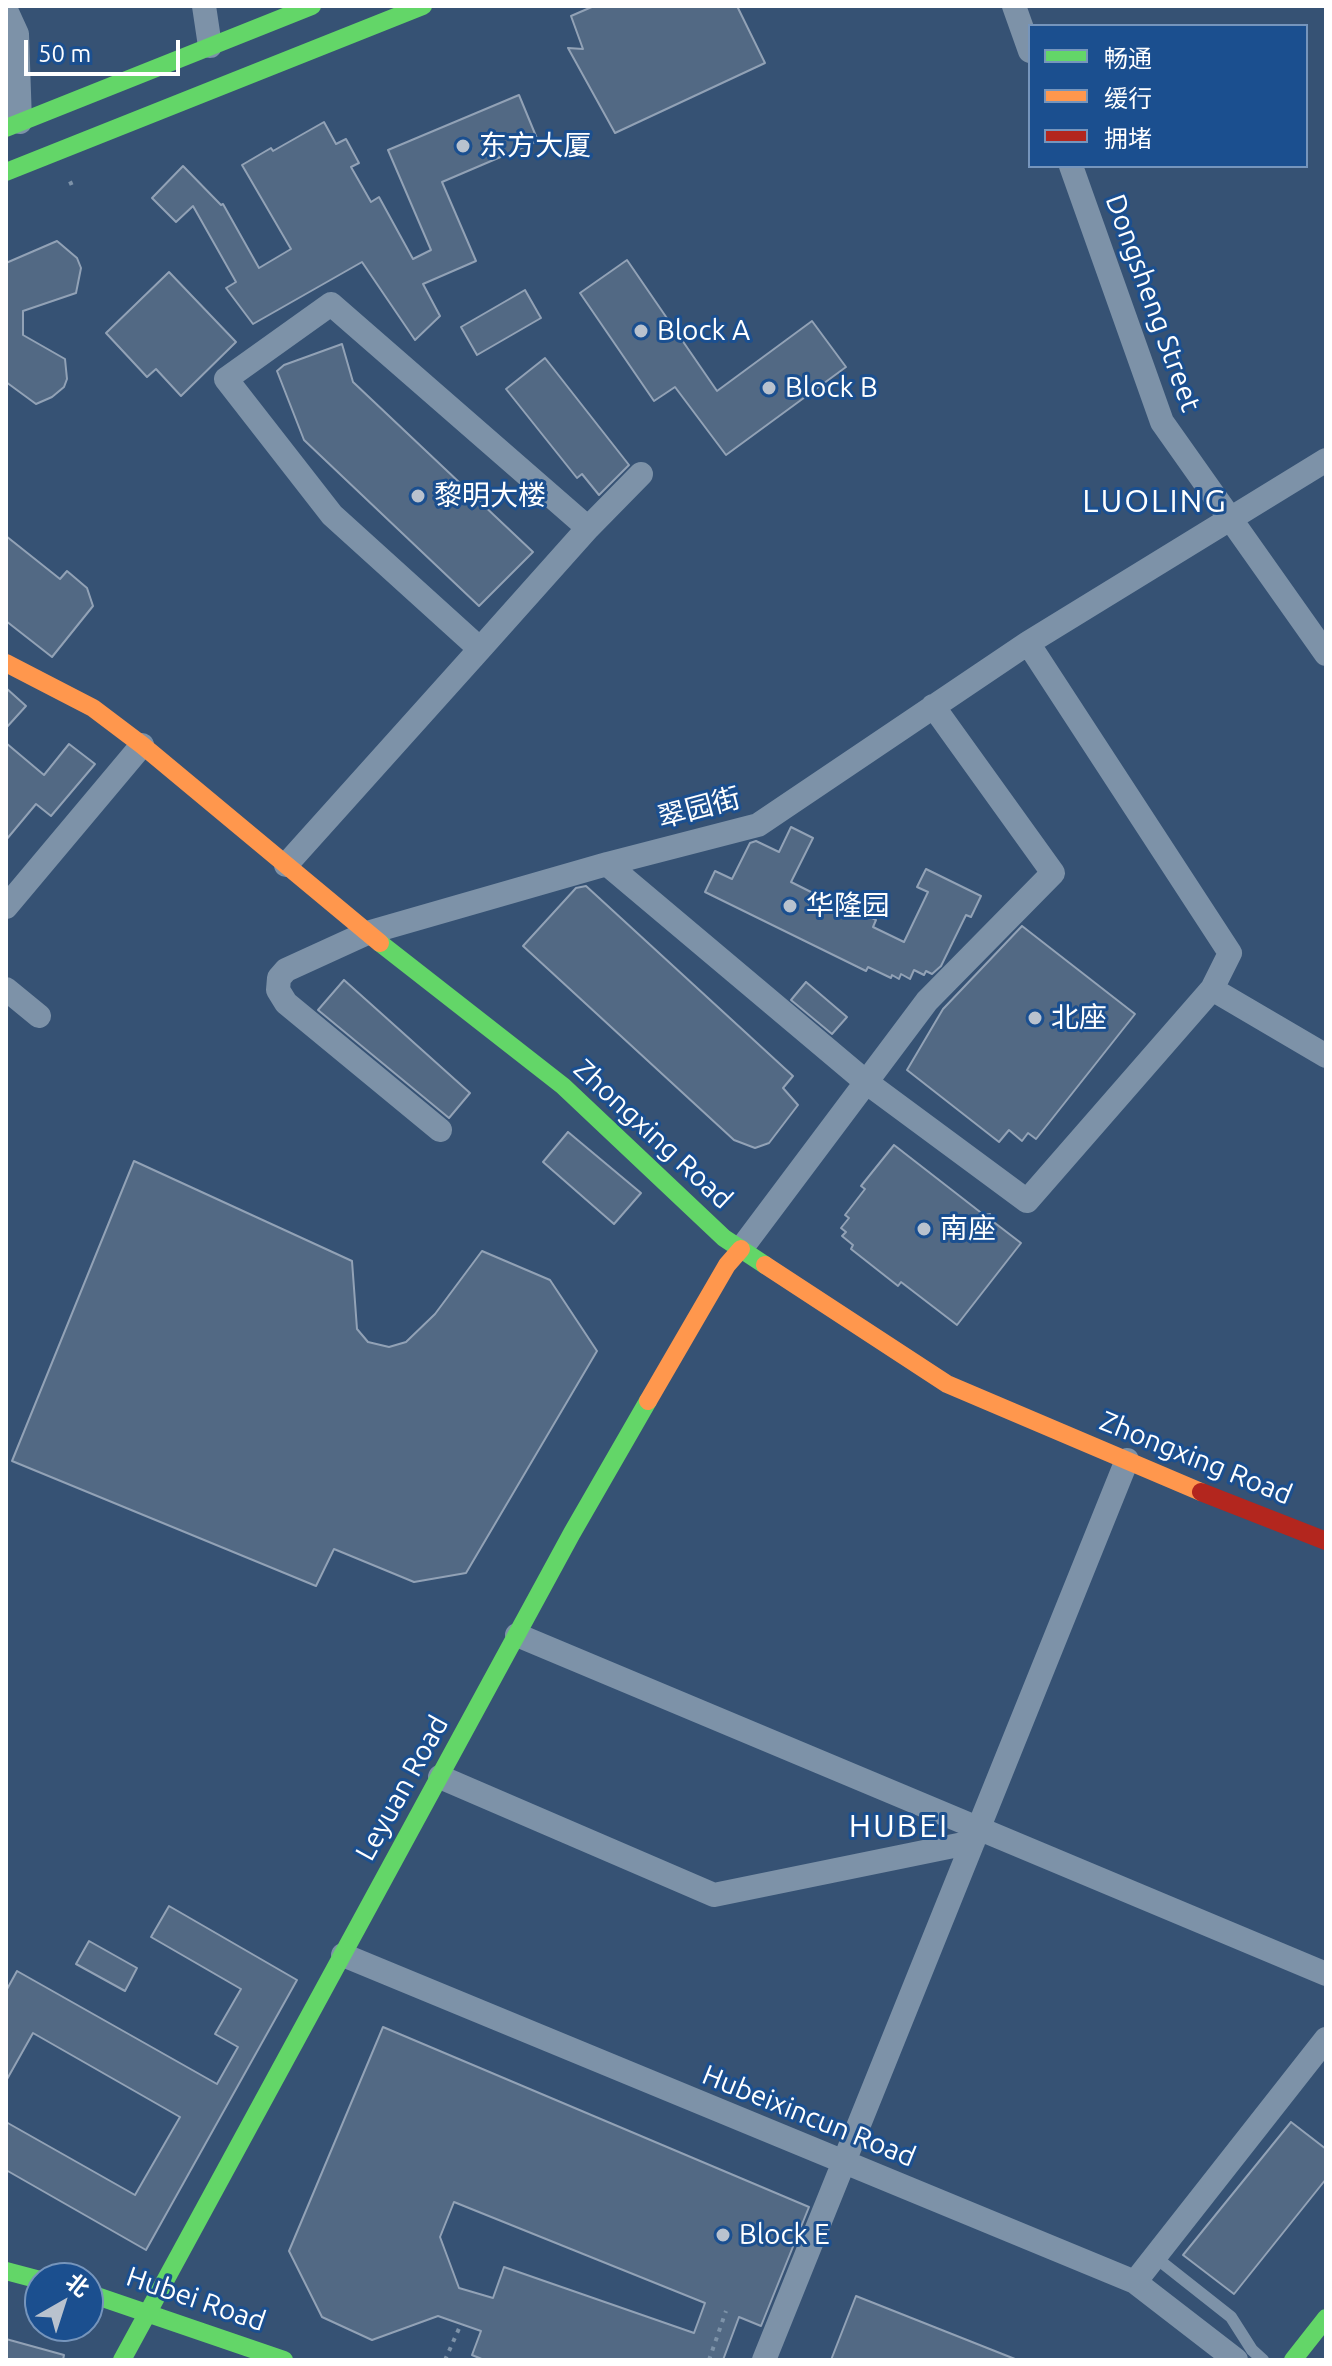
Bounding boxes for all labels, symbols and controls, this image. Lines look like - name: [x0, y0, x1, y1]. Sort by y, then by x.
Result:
- scale bar: [28, 24, 184, 74]
- legend: [1028, 24, 1308, 168]
- text: 50 m: [38, 40, 91, 67]
- text: 畅通: [1104, 45, 1152, 72]
- text: 缓行: [1104, 85, 1152, 112]
- text: 拥堵: [1104, 125, 1152, 152]
- place label: 东方大厦: [479, 129, 591, 163]
- marker: 东方大厦: [454, 137, 472, 155]
- street label: Dongsheng Street: [1098, 190, 1208, 416]
- place label: Block A: [657, 314, 750, 348]
- marker: Block A: [632, 322, 650, 340]
- place label: Block B: [785, 371, 878, 405]
- marker: Block B: [760, 379, 778, 397]
- place label: 黎明大楼: [434, 479, 546, 513]
- district label: LUOLING: [1082, 482, 1228, 520]
- marker: 黎明大楼: [409, 487, 427, 505]
- street label: 翠园街: [654, 781, 744, 835]
- place label: 华隆园: [806, 889, 890, 923]
- marker: 华隆园: [781, 897, 799, 915]
- place label: 北座: [1051, 1001, 1107, 1035]
- marker: 北座: [1026, 1009, 1044, 1027]
- street label: Zhongxing Road: [567, 1052, 739, 1216]
- place label: 南座: [940, 1212, 996, 1246]
- marker: 南座: [915, 1220, 933, 1238]
- street label: Zhongxing Road: [1095, 1404, 1297, 1512]
- street label: Leyuan Road: [348, 1710, 456, 1866]
- district label: HUBEI: [849, 1807, 949, 1845]
- street label: Hubeixincun Road: [697, 2058, 921, 2174]
- place label: Block E: [739, 2218, 830, 2252]
- marker: Block E: [714, 2226, 732, 2244]
- street label: Hubei Road: [122, 2259, 270, 2339]
- north arrow: [24, 2262, 104, 2342]
- text: 北: [62, 2268, 95, 2301]

